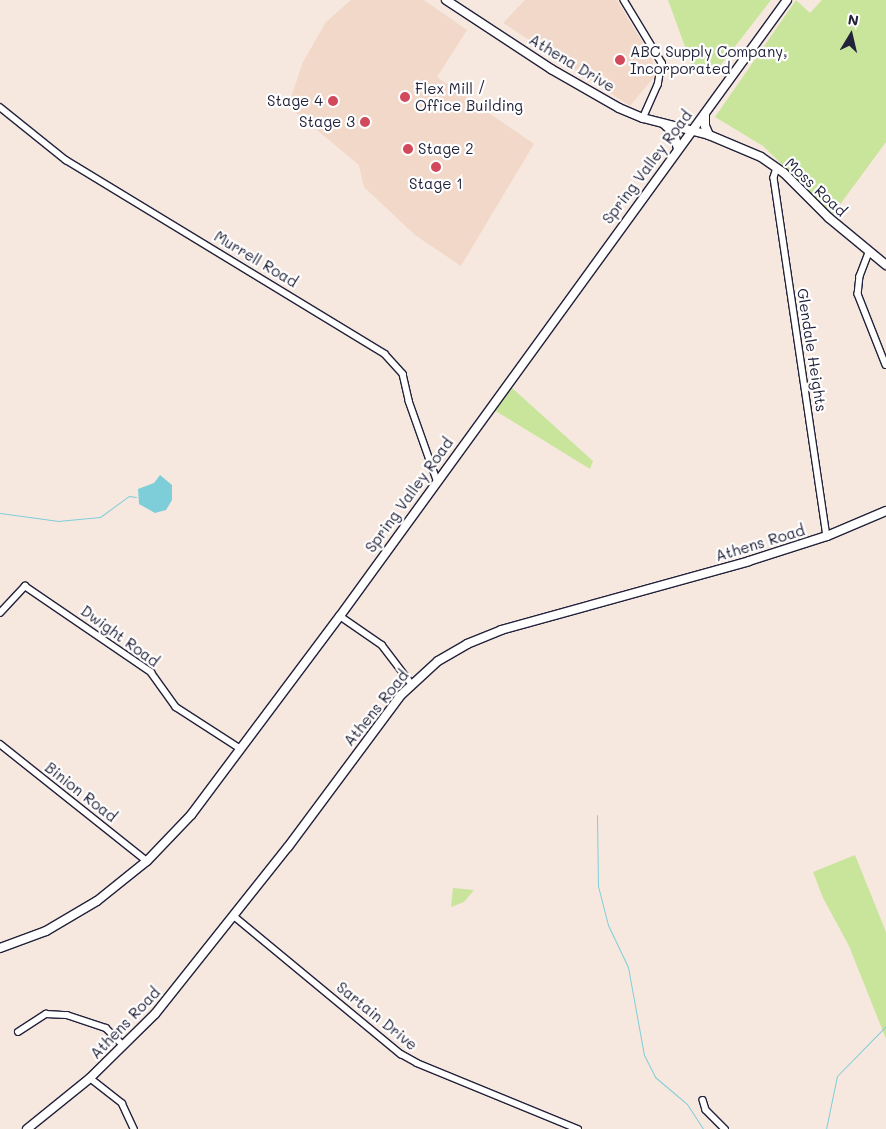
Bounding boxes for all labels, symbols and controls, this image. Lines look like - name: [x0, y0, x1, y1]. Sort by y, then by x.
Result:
- text: N: [847, 9, 860, 30]
- north arrow: [826, 10, 876, 60]
- street label: Athena Drive: [526, 30, 618, 96]
- place label: ABC Supply Company, Incorporated: [630, 42, 788, 77]
- marker: ABC Supply Company, Incorporated: [614, 54, 626, 66]
- place label: Flex Mill / Office Building: [415, 79, 523, 114]
- marker: Flex Mill / Office Building: [399, 91, 411, 103]
- place label: Stage 4: [267, 92, 323, 110]
- marker: Stage 4: [327, 95, 339, 107]
- street label: Spring Valley Road: [598, 107, 696, 227]
- place label: Stage 3: [299, 113, 355, 131]
- marker: Stage 3: [359, 116, 371, 128]
- place label: Stage 2: [418, 140, 474, 158]
- marker: Stage 2: [402, 143, 414, 155]
- street label: Moss Road: [781, 154, 851, 220]
- marker: Stage 1: [430, 161, 442, 173]
- place label: Stage 1: [409, 175, 463, 193]
- street label: Murrell Road: [211, 227, 301, 291]
- street label: Glendale Heights: [793, 287, 831, 413]
- street label: Spring Valley Road: [361, 434, 457, 556]
- street label: Athens Road: [713, 521, 807, 565]
- street label: Dwight Road: [77, 602, 163, 670]
- street label: Athens Road: [340, 666, 412, 750]
- street label: Binion Road: [42, 758, 120, 826]
- street label: Sartain Drive: [333, 978, 421, 1054]
- street label: Athens Road: [86, 983, 164, 1063]

